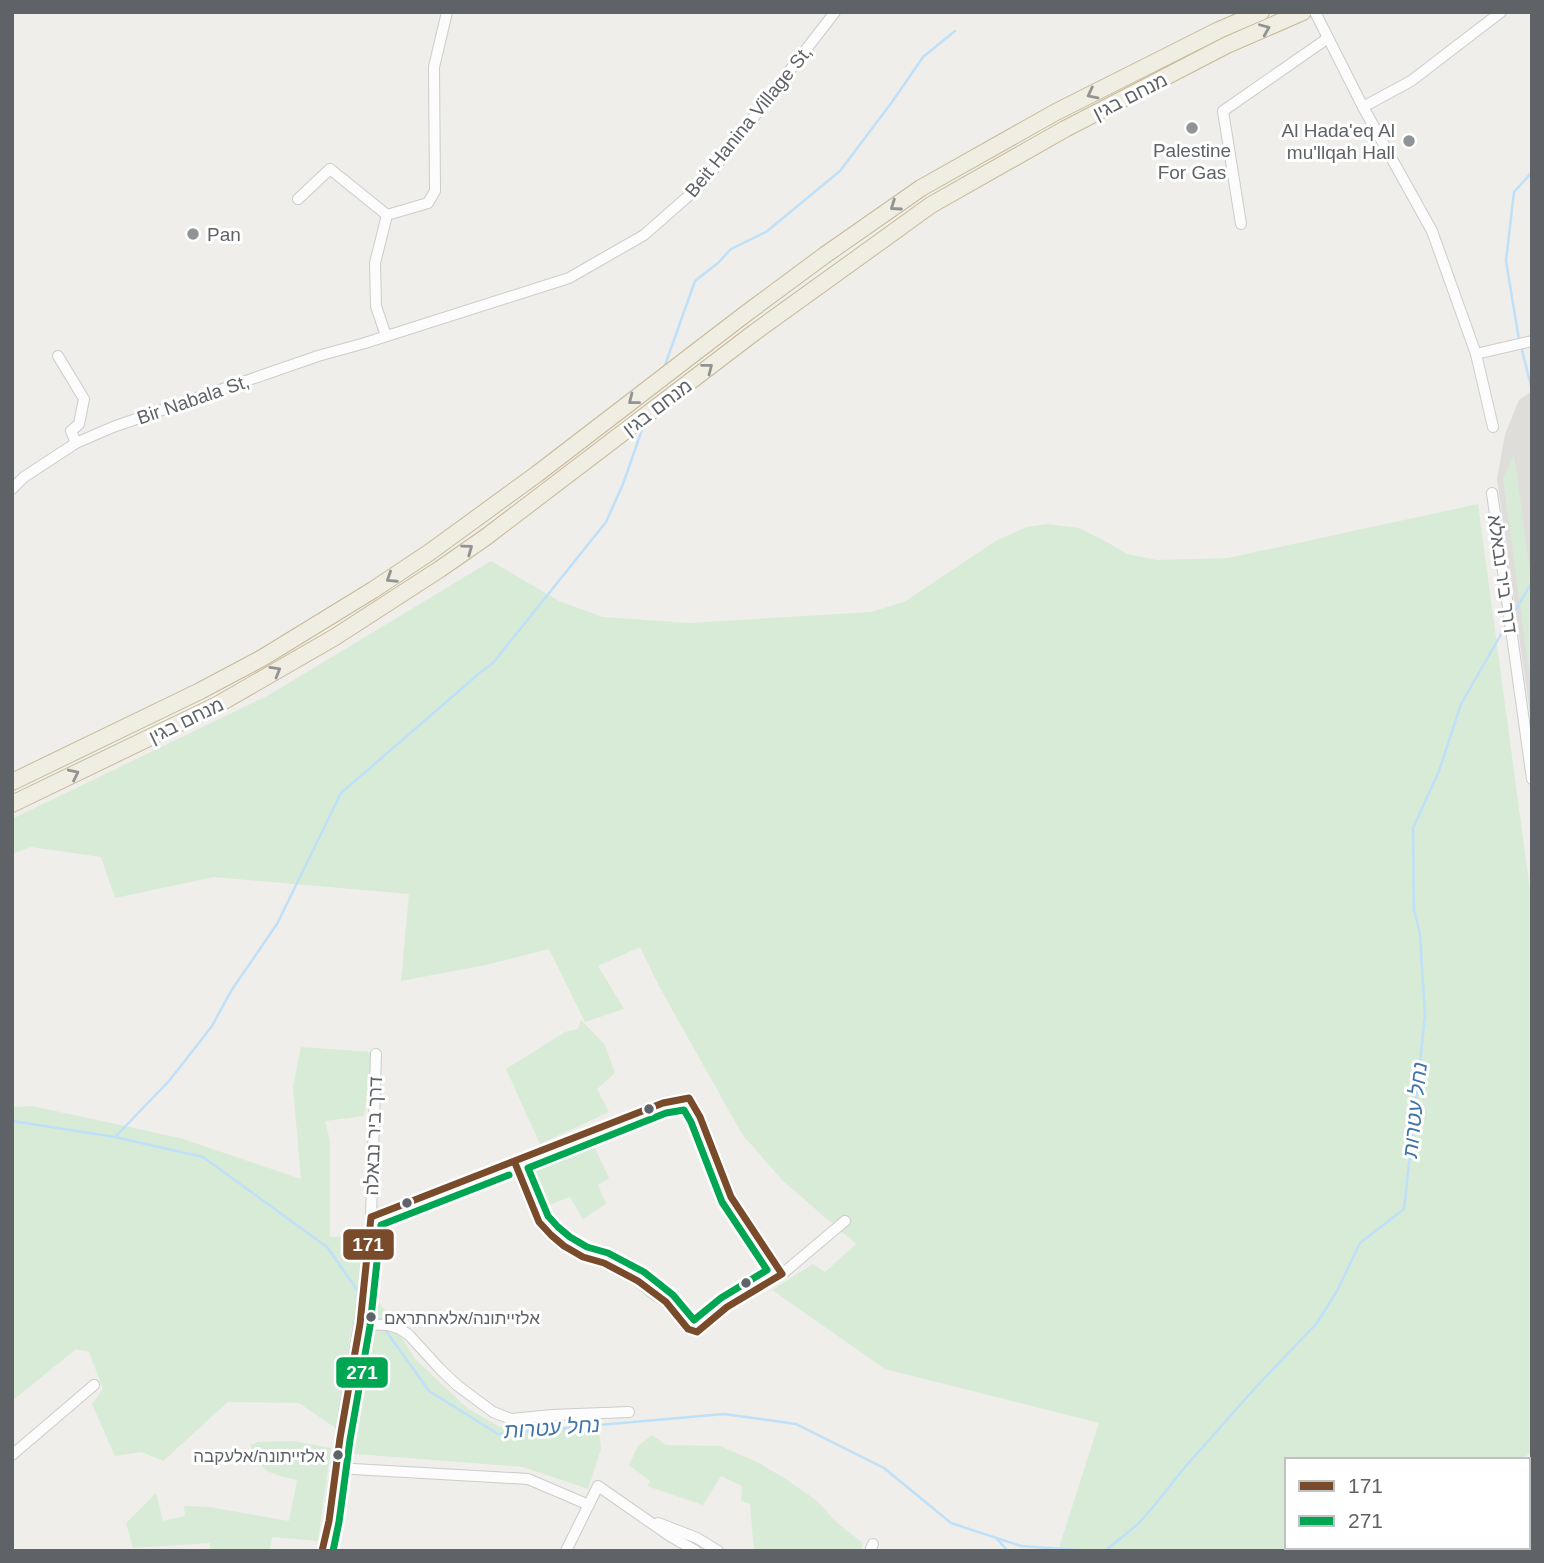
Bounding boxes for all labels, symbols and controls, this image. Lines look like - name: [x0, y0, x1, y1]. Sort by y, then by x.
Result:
- one-way arrow: [1258, 23, 1270, 37]
- street label: Beit Hanina Village St,: [681, 41, 816, 201]
- street label: מנחם בגין: [1090, 69, 1171, 124]
- one-way arrow: [1087, 85, 1099, 99]
- marker: Palestine For Gas: [1184, 120, 1200, 136]
- place label: Al Hada'eq Al mu'llqah Hall: [1282, 120, 1395, 163]
- marker: Al Hada'eq Al mu'llqah Hall: [1401, 133, 1417, 149]
- place label: Palestine For Gas: [1153, 140, 1231, 183]
- one-way arrow: [890, 198, 903, 210]
- place label: Pan: [207, 224, 241, 245]
- marker: Pan: [185, 226, 201, 242]
- one-way arrow: [701, 363, 713, 376]
- street label: Bir Nabala St,: [134, 370, 252, 428]
- street label: מנחם בגין: [619, 375, 696, 440]
- one-way arrow: [628, 392, 641, 405]
- street label: דרך ביר נבאלא: [1484, 513, 1521, 635]
- one-way arrow: [460, 545, 473, 557]
- one-way arrow: [385, 570, 398, 583]
- one-way arrow: [269, 666, 282, 679]
- street label: מנחם בגין: [145, 693, 227, 748]
- one-way arrow: [67, 769, 79, 783]
- water label: נחל עטרות: [1398, 1061, 1431, 1160]
- street label: דרך ביר נבאלה: [361, 1076, 386, 1196]
- unlabelled marker: [642, 1102, 656, 1116]
- unlabelled marker: [400, 1196, 414, 1210]
- line badge: 171: [342, 1228, 395, 1261]
- text: 171: [352, 1234, 384, 1255]
- unlabelled marker: [739, 1276, 753, 1290]
- place label: אלזייתונה/אלאחתראם: [384, 1309, 540, 1328]
- marker: אלזייתונה/אלאחתראם: [364, 1310, 378, 1324]
- line badge: 271: [335, 1356, 389, 1389]
- text: 271: [346, 1362, 378, 1383]
- water label: נחל עטרות: [502, 1413, 601, 1442]
- place label: אלזייתונה/אלעקבה: [193, 1447, 325, 1466]
- marker: אלזייתונה/אלעקבה: [331, 1448, 345, 1462]
- legend: [1285, 1458, 1530, 1549]
- text: 171: [1348, 1474, 1383, 1497]
- text: 271: [1348, 1509, 1383, 1532]

